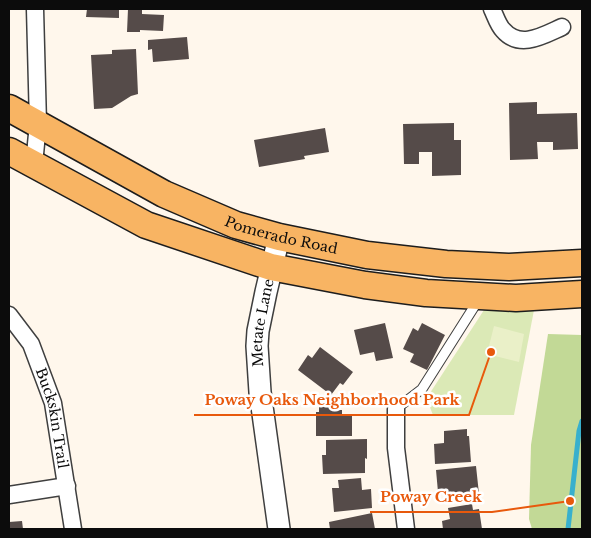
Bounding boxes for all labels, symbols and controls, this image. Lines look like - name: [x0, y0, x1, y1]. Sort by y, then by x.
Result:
- street label: Pomerado Road: [222, 212, 340, 258]
- street label: Metate Lane: [248, 277, 278, 367]
- street label: Buckskin Trail: [32, 365, 72, 470]
- callout: Poway Oaks Neighborhood Park: [194, 385, 469, 415]
- text: Poway Oaks Neighborhood Park: [204, 390, 461, 409]
- callout: Poway Creek: [370, 482, 492, 512]
- text: Poway Creek: [380, 487, 483, 506]

